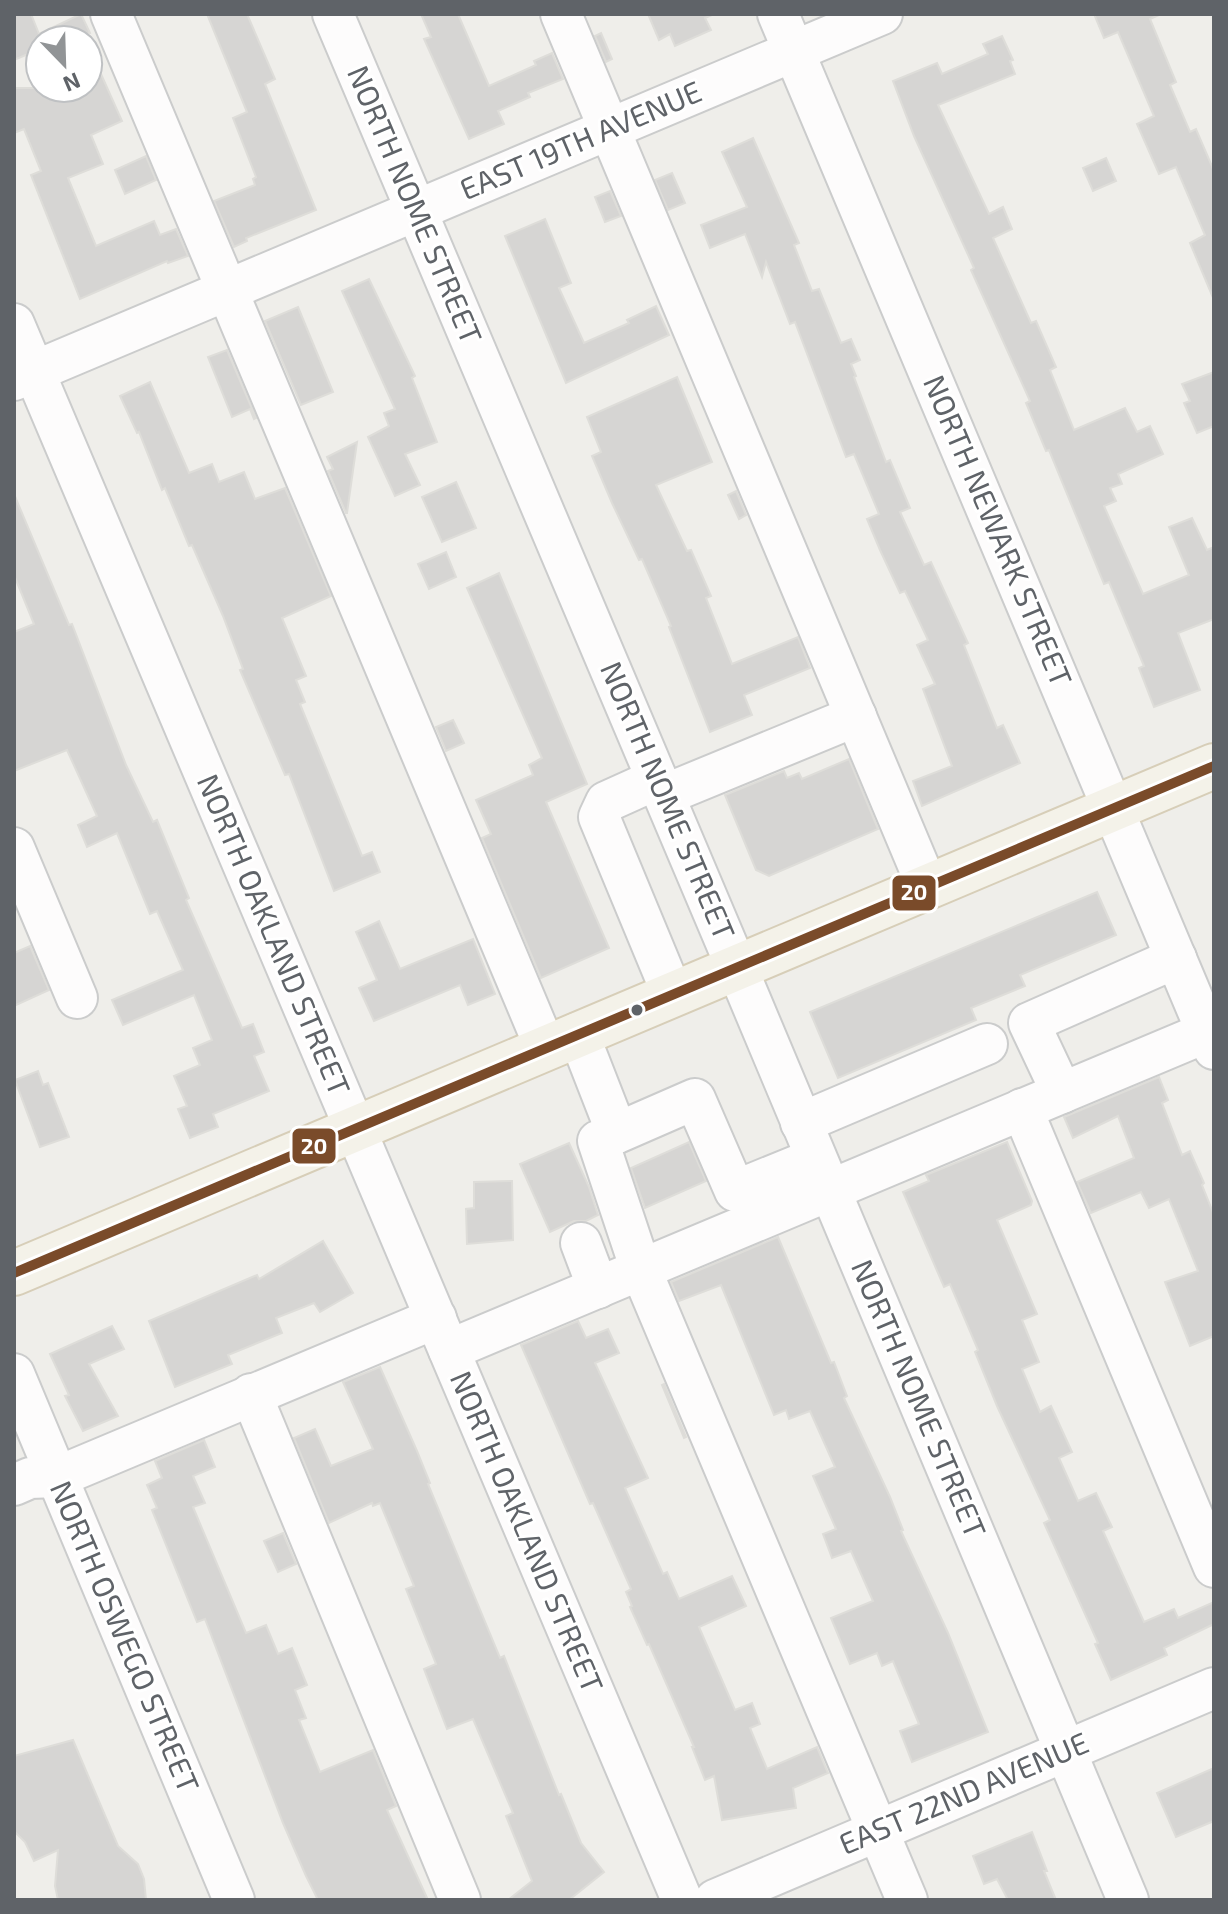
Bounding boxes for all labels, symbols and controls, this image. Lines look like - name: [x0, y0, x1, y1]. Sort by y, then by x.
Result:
- north arrow: [24, 24, 104, 104]
- street label: NORTH NOME STREET: [341, 60, 491, 349]
- text: N: [60, 68, 85, 98]
- street label: EAST 19TH AVENUE: [454, 72, 706, 206]
- street label: NORTH NEWARK STREET: [917, 369, 1081, 691]
- street label: NORTH NOME STREET: [594, 656, 744, 945]
- street label: NORTH OAKLAND STREET: [191, 768, 359, 1100]
- line badge: 20: [891, 874, 937, 912]
- text: 20: [901, 878, 927, 904]
- unlabelled marker: [629, 1002, 645, 1018]
- line badge: 20: [291, 1127, 337, 1165]
- text: 20: [301, 1132, 327, 1158]
- street label: NORTH NOME STREET: [845, 1254, 995, 1543]
- street label: NORTH OAKLAND STREET: [444, 1365, 612, 1697]
- street label: NORTH OSWEGO STREET: [44, 1475, 208, 1797]
- street label: EAST 22ND AVENUE: [833, 1723, 1093, 1861]

